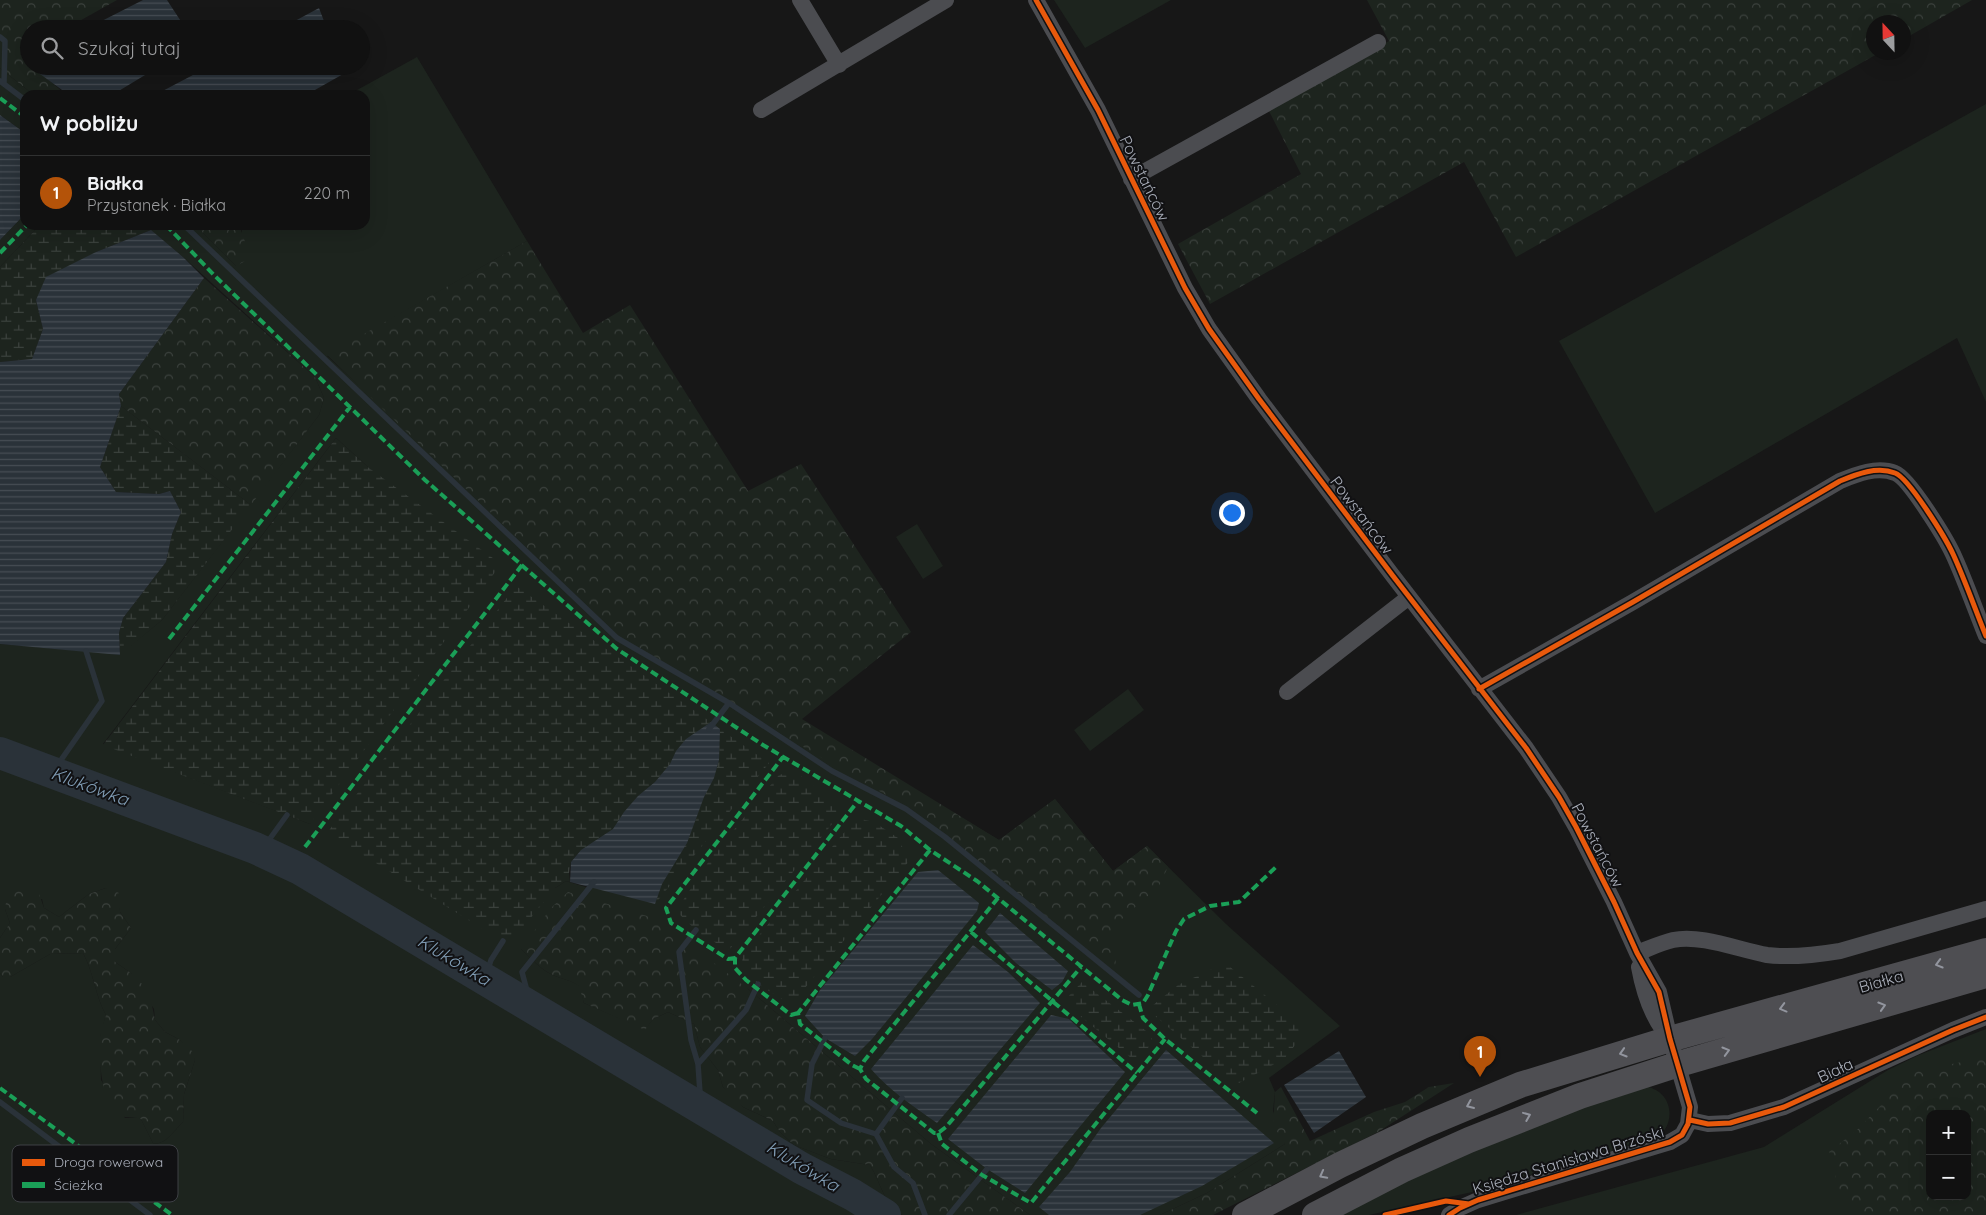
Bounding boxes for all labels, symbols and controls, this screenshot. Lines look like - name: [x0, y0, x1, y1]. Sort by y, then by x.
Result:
- north arrow: [1866, 15, 1911, 60]
- search box: [20, 20, 370, 75]
- icon: search: [38, 34, 66, 62]
- text: Szukaj tutaj: [78, 36, 181, 60]
- text: W pobliżu: [40, 110, 138, 136]
- street label: Powstańców: [1116, 132, 1174, 224]
- text: Białka: [87, 171, 144, 195]
- text: 1: [53, 183, 59, 203]
- text: 220 m: [304, 183, 350, 203]
- text: Przystanek · Białka: [87, 195, 226, 215]
- street label: Powstańców: [1326, 472, 1398, 558]
- your location: [1219, 500, 1245, 526]
- water label: Klukówka: [48, 761, 133, 811]
- street label: Powstańców: [1567, 799, 1629, 891]
- water label: Klukówka: [413, 929, 496, 991]
- one-way arrow: [1936, 959, 1944, 969]
- street label: Białka: [1856, 965, 1906, 997]
- one-way arrow: [1877, 1002, 1885, 1012]
- one-way arrow: [1779, 1003, 1787, 1013]
- pin: 1: [1464, 1036, 1496, 1077]
- one-way arrow: [1721, 1047, 1729, 1057]
- one-way arrow: [1620, 1048, 1628, 1058]
- street label: Biała: [1814, 1053, 1856, 1087]
- one-way arrow: [1466, 1100, 1474, 1110]
- map controls: [1926, 1110, 1971, 1200]
- button: +: [1926, 1110, 1971, 1155]
- one-way arrow: [1522, 1112, 1531, 1122]
- street label: Księdza Stanisława Brzóski: [1470, 1121, 1666, 1199]
- water label: Klukówka: [762, 1135, 845, 1197]
- legend: [12, 1145, 178, 1202]
- text: Droga rowerowa: [54, 1153, 163, 1171]
- button: −: [1926, 1155, 1971, 1200]
- one-way arrow: [1319, 1169, 1328, 1179]
- text: Ścieżka: [54, 1176, 103, 1194]

